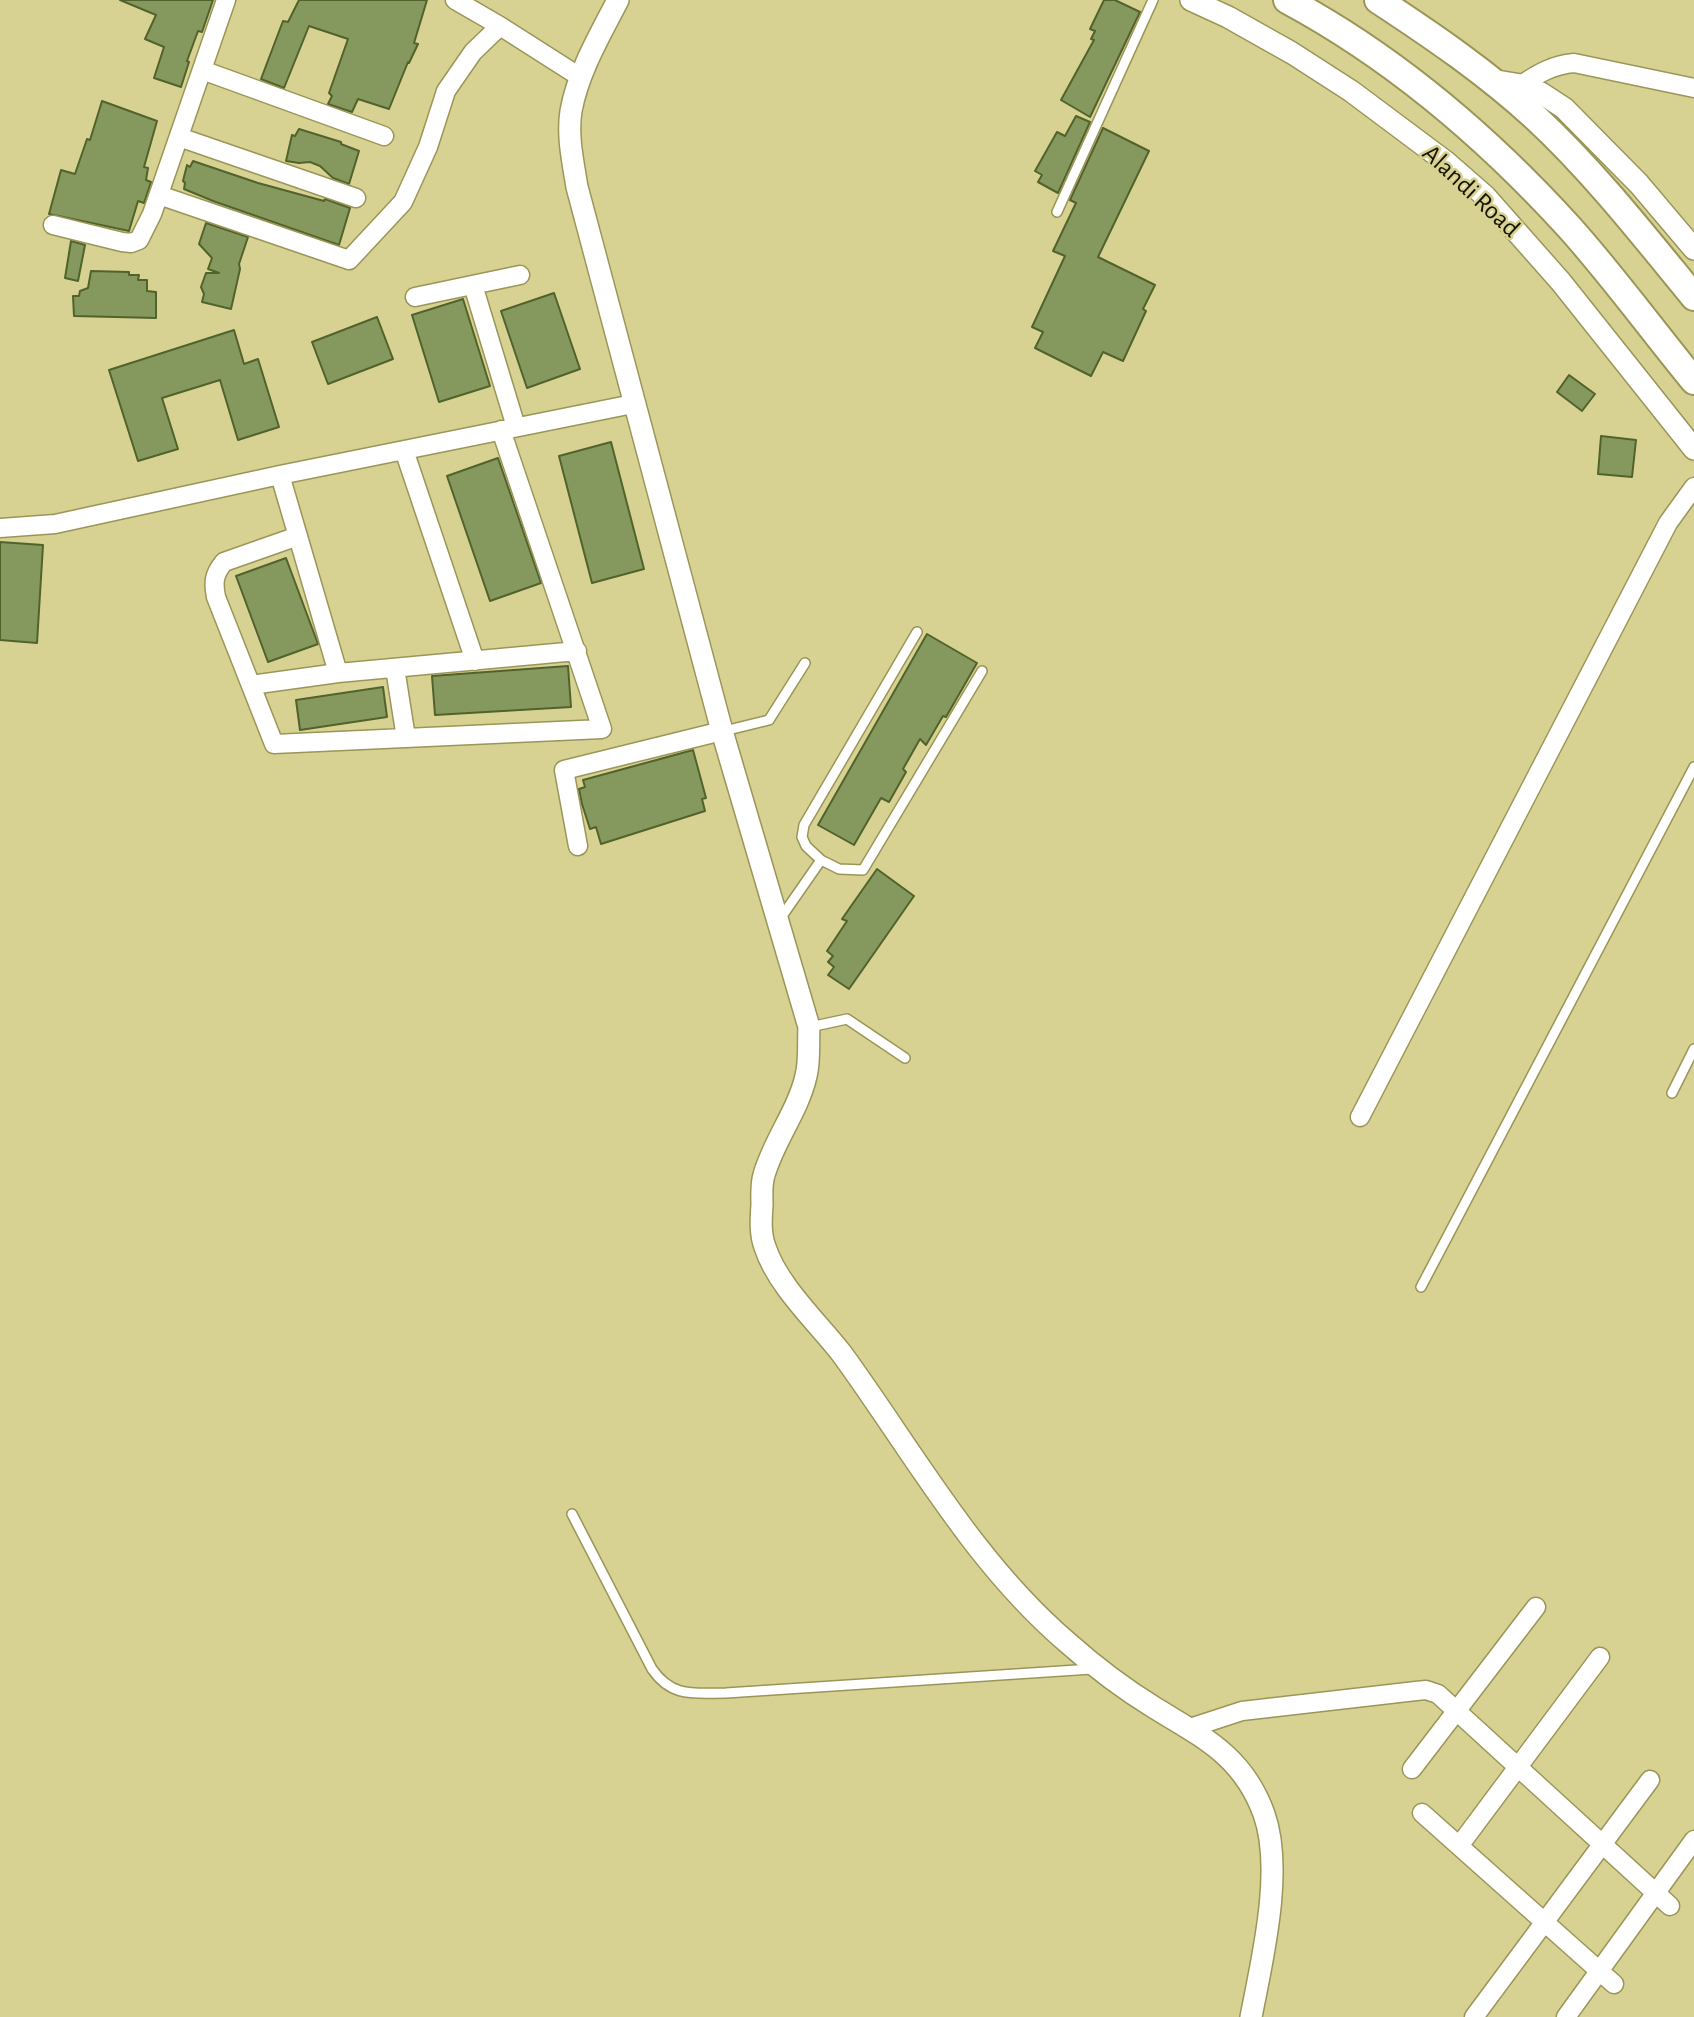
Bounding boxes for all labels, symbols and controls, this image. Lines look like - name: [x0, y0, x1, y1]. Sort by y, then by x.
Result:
- street label: Alandi Road: [1416, 138, 1526, 244]

